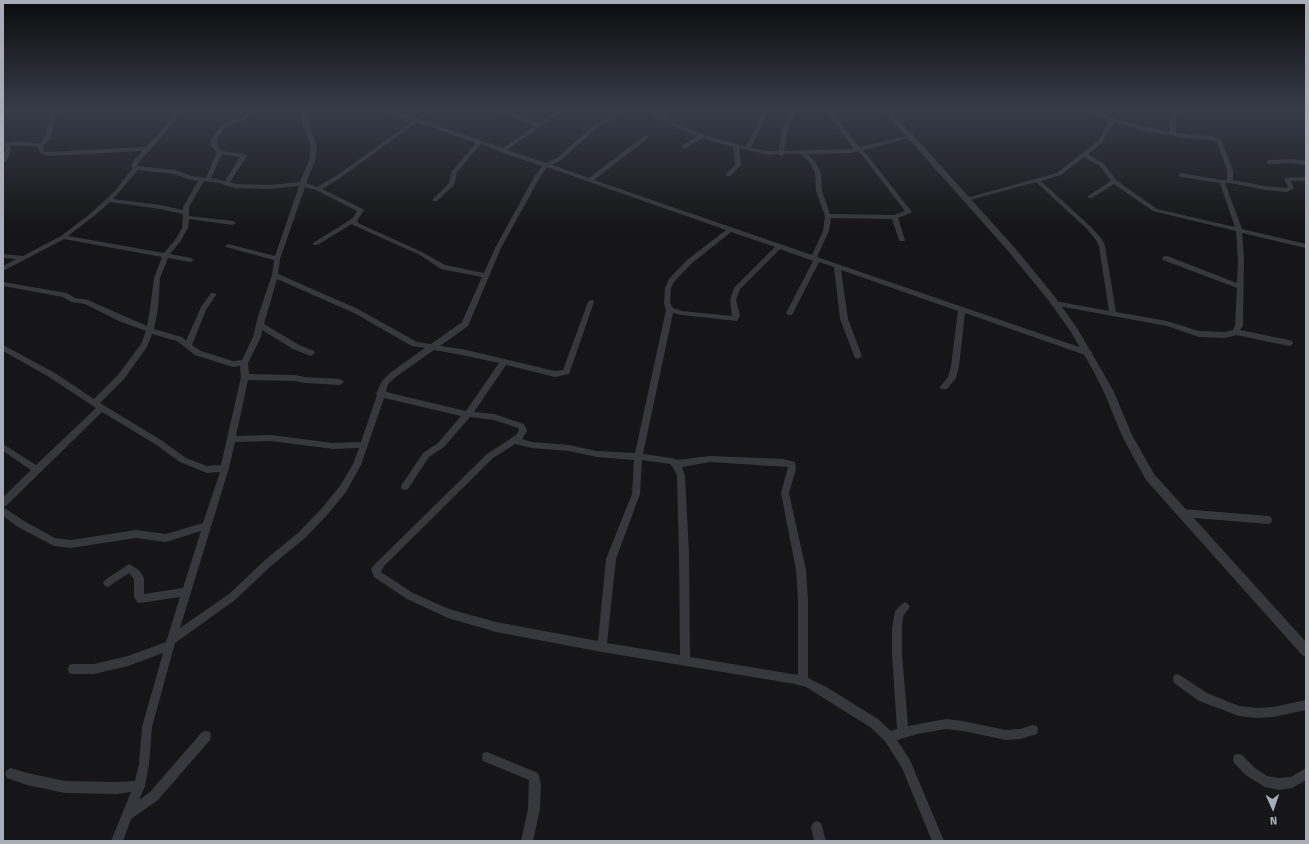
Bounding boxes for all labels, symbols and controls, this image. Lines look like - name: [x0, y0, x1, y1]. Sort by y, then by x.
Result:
- north arrow: [1253, 788, 1293, 828]
- text: N: [1270, 814, 1278, 827]

